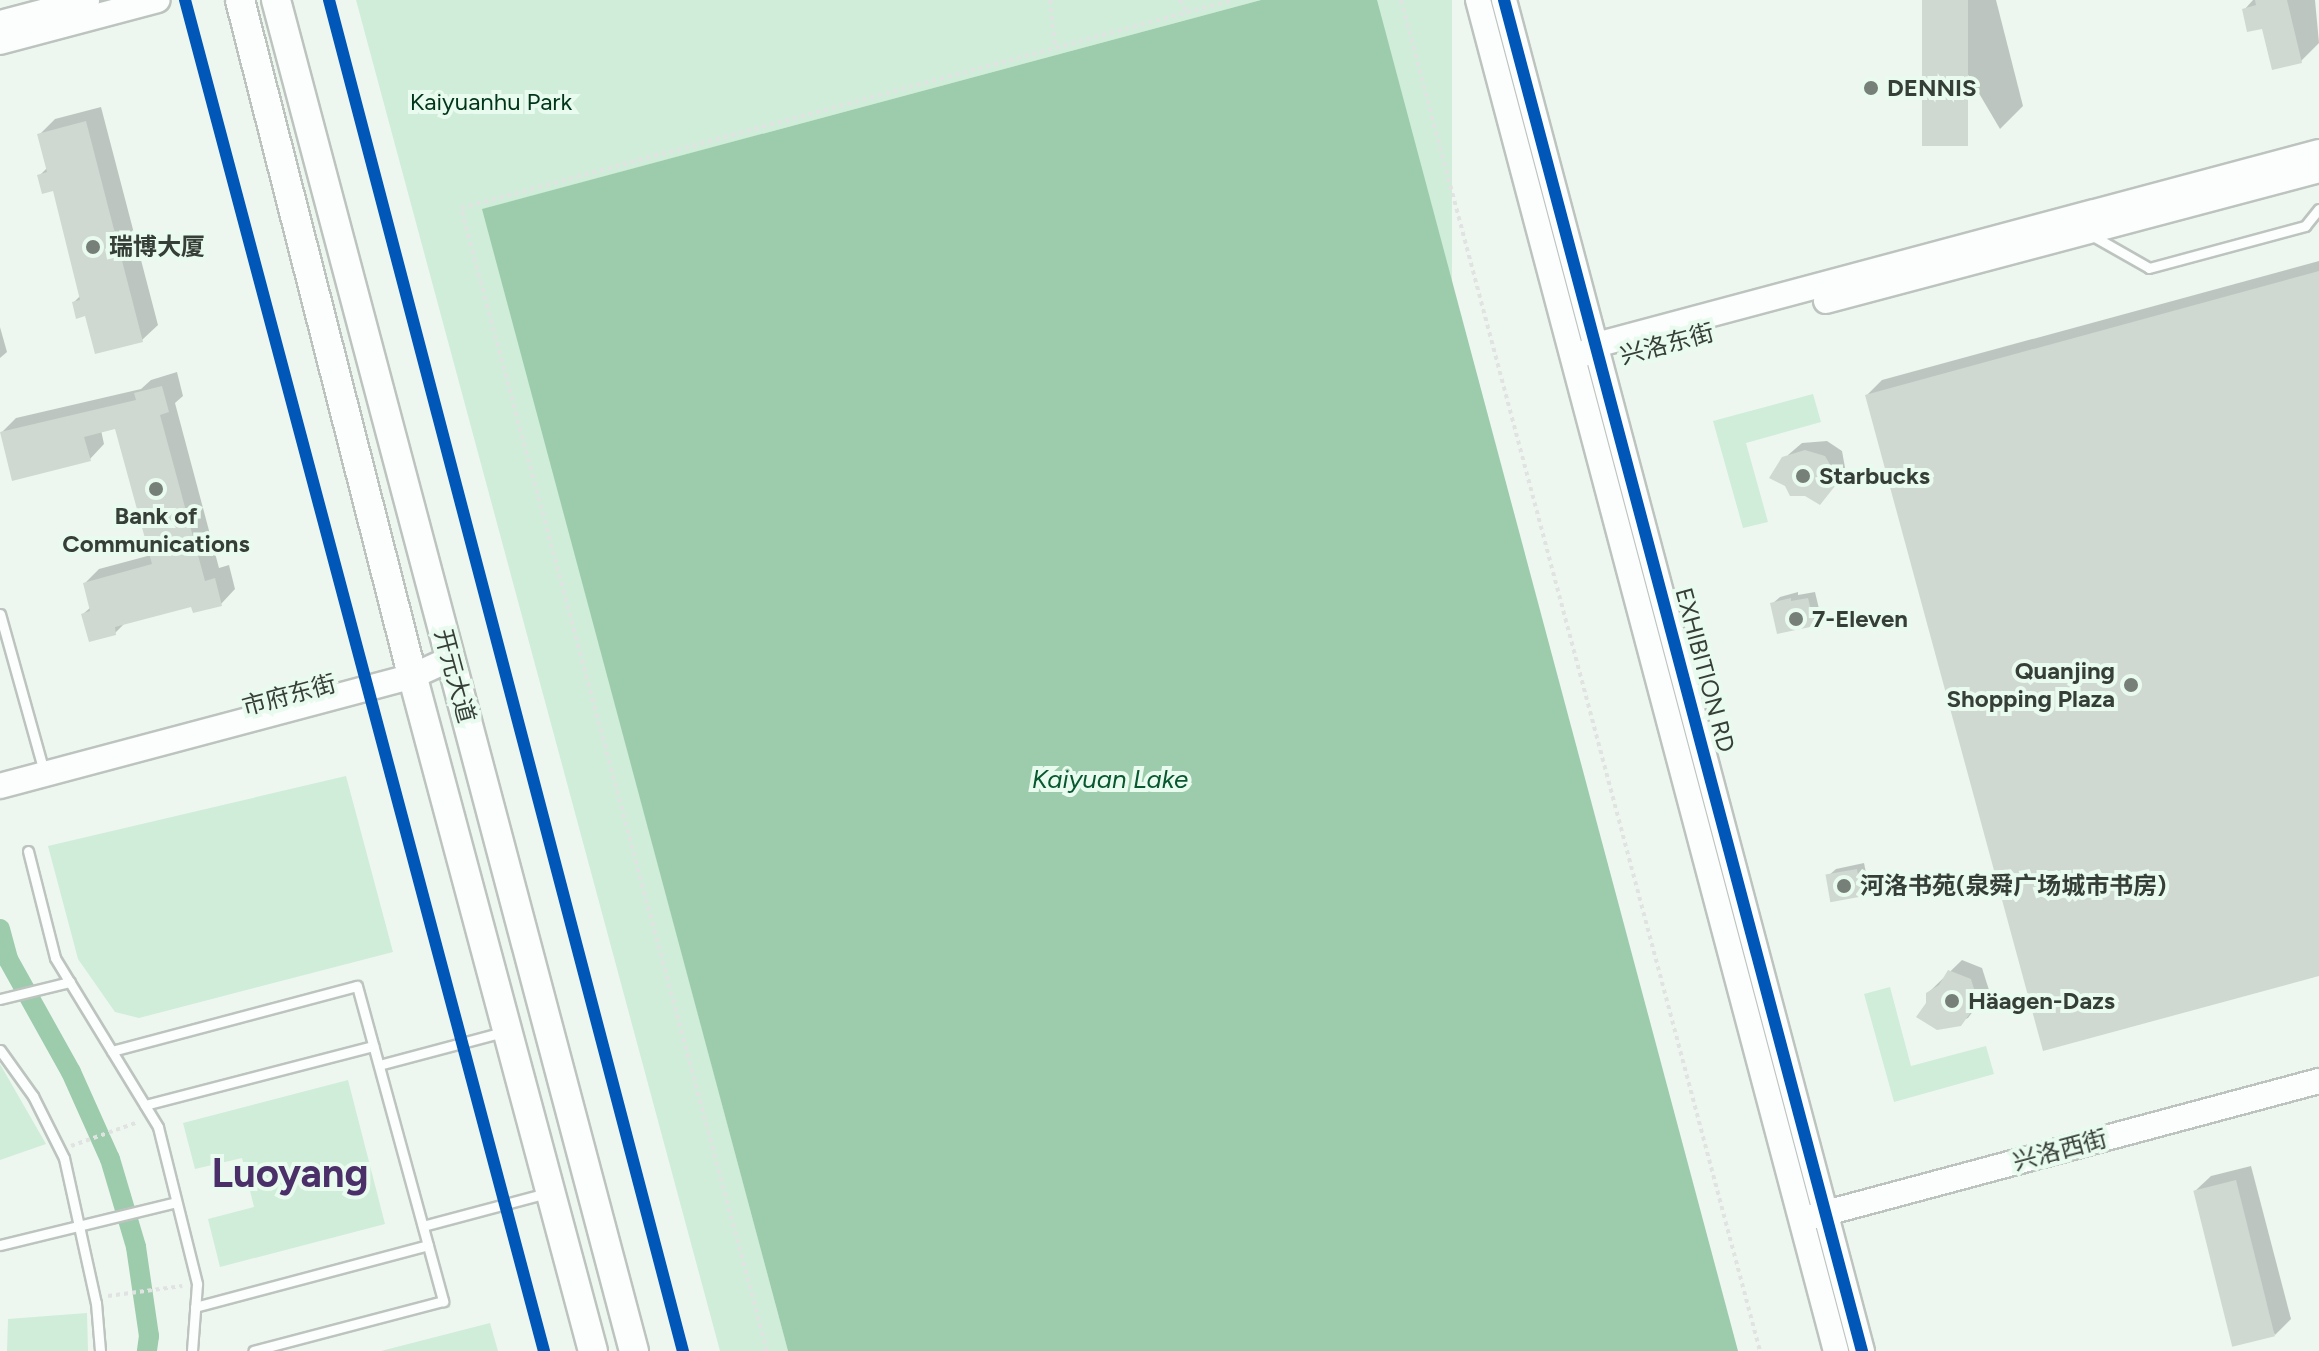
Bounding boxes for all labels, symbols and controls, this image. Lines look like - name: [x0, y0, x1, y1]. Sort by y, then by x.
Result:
- place label: DENNIS: [1887, 74, 1977, 102]
- marker: DENNIS: [1862, 79, 1880, 97]
- park label: Kaiyuanhu Park: [410, 88, 572, 116]
- place label: 瑞博大厦: [109, 233, 205, 261]
- marker: 瑞博大厦: [84, 238, 102, 256]
- street label: 兴洛东街: [1617, 318, 1717, 370]
- place label: Starbucks: [1819, 462, 1930, 490]
- marker: Starbucks: [1794, 467, 1812, 485]
- marker: Bank of Communications: [147, 480, 165, 498]
- place label: Bank of Communications: [62, 502, 250, 558]
- street label: EXHIBITION RD: [1669, 585, 1741, 755]
- place label: 7-Eleven: [1812, 605, 1908, 633]
- marker: 7-Eleven: [1787, 610, 1805, 628]
- street label: 开元大道: [429, 626, 481, 726]
- place label: Quanjing Shopping Plaza: [1946, 657, 2115, 713]
- street label: 市府东街: [239, 669, 339, 721]
- marker: Quanjing Shopping Plaza: [2122, 676, 2140, 694]
- water label: Kaiyuan Lake: [1032, 764, 1188, 796]
- place label: 河洛书苑(泉舜广场城市书房): [1860, 872, 2166, 900]
- marker: 河洛书苑(泉舜广场城市书房): [1835, 877, 1853, 895]
- place label: Häagen-Dazs: [1968, 987, 2115, 1015]
- marker: Häagen-Dazs: [1943, 992, 1961, 1010]
- street label: 兴洛西街: [2010, 1124, 2110, 1176]
- district label: Luoyang: [211, 1149, 369, 1197]

